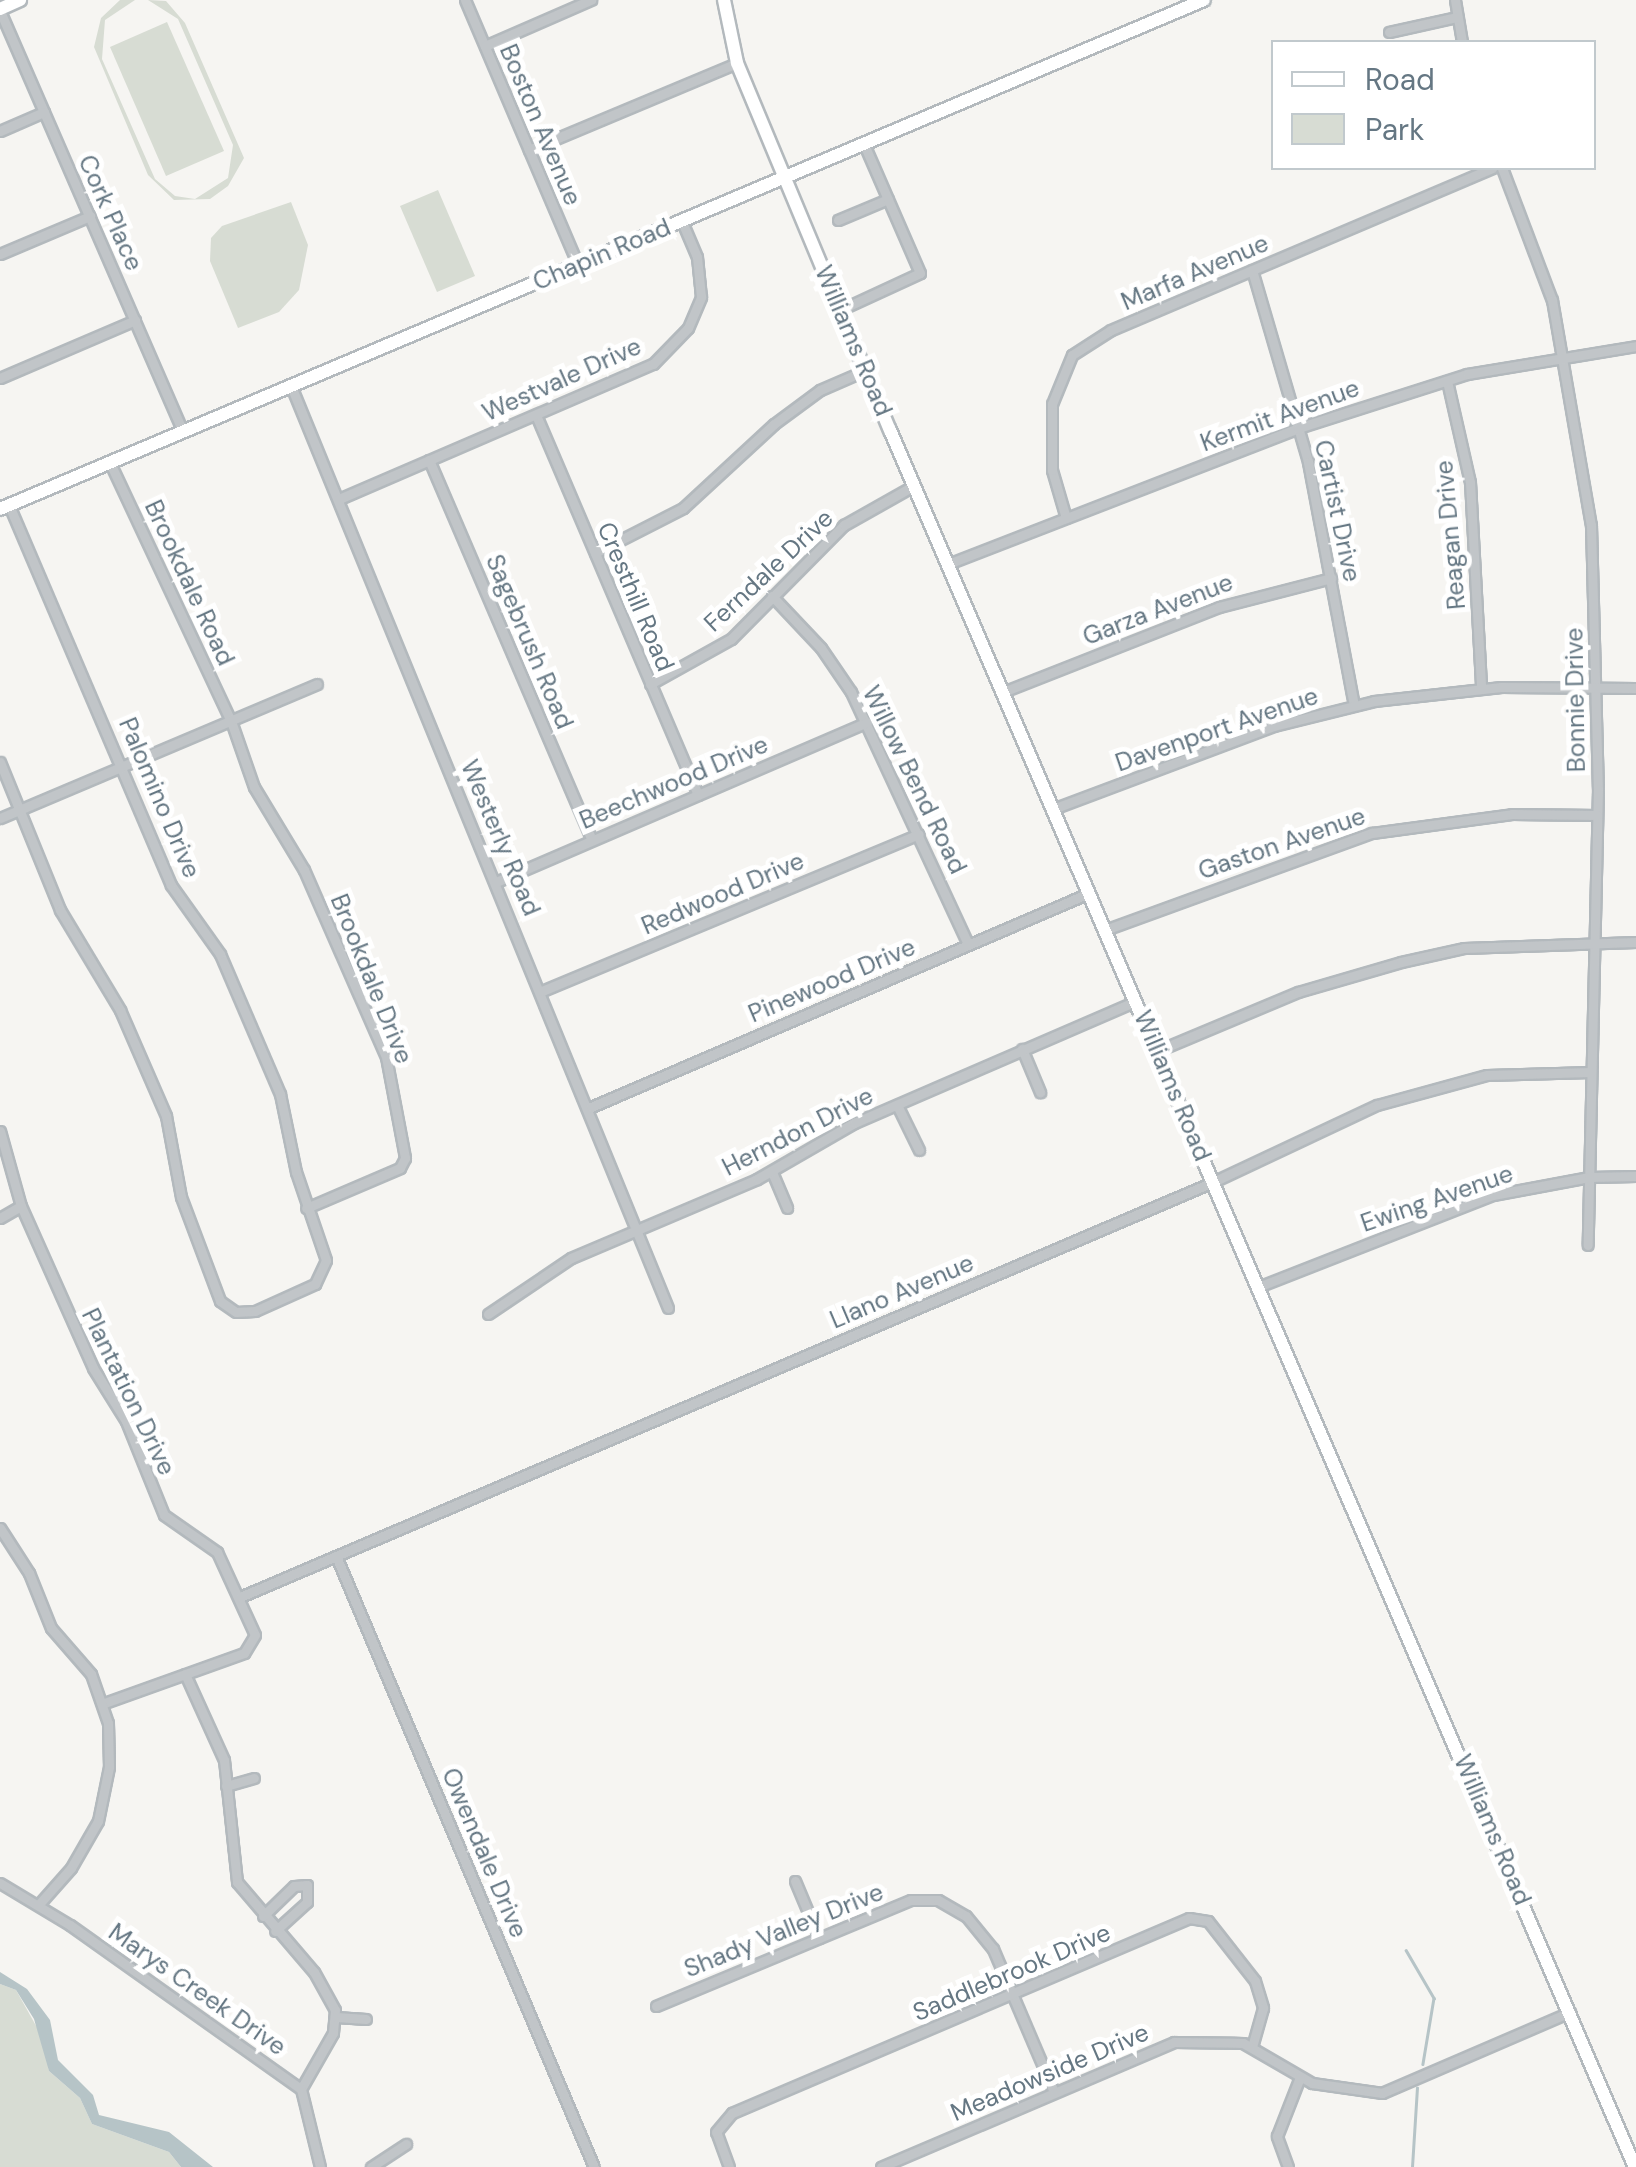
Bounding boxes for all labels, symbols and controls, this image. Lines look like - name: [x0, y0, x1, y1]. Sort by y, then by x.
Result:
- street label: Boston Avenue: [493, 40, 587, 210]
- legend: [1271, 40, 1596, 170]
- text: Road: [1365, 60, 1435, 99]
- text: Park: [1365, 110, 1424, 149]
- street label: Cork Place: [71, 151, 149, 275]
- street label: Chapin Road: [529, 213, 675, 297]
- street label: Marfa Avenue: [1117, 229, 1273, 317]
- street label: Williams Road: [808, 261, 898, 421]
- street label: Westvale Drive: [478, 332, 646, 428]
- street label: Kermit Avenue: [1196, 373, 1364, 459]
- street label: Cartist Drive: [1307, 437, 1367, 585]
- street label: Reagan Drive: [1430, 459, 1472, 611]
- street label: Brookdale Road: [138, 496, 240, 670]
- street label: Ferndale Drive: [698, 504, 840, 638]
- street label: Cresthill Road: [590, 518, 680, 676]
- street label: Sagebrush Road: [479, 550, 579, 734]
- street label: Garza Avenue: [1079, 568, 1237, 652]
- street label: Bonnie Drive: [1560, 627, 1592, 773]
- street label: Willow Bend Road: [855, 681, 973, 879]
- street label: Davenport Avenue: [1112, 681, 1322, 779]
- street label: Palomino Drive: [112, 713, 206, 883]
- street label: Beechwood Drive: [575, 730, 773, 836]
- street label: Westerly Road: [454, 756, 546, 920]
- street label: Gaston Avenue: [1194, 801, 1370, 887]
- street label: Redwood Drive: [637, 846, 809, 942]
- street label: Brookdale Drive: [323, 890, 419, 1068]
- street label: Pinewood Drive: [744, 932, 920, 1030]
- street label: Williams Road: [1127, 1006, 1217, 1166]
- street label: Herndon Drive: [717, 1081, 879, 1183]
- street label: Ewing Avenue: [1357, 1159, 1517, 1239]
- street label: Llano Avenue: [826, 1248, 978, 1336]
- street label: Plantation Drive: [75, 1304, 181, 1480]
- street label: Williams Road: [1447, 1750, 1537, 1910]
- street label: Owendale Drive: [435, 1764, 533, 1942]
- street label: Shady Valley Drive: [680, 1877, 888, 1985]
- street label: Marys Creek Drive: [102, 1918, 292, 2062]
- street label: Saddlebrook Drive: [909, 1918, 1115, 2028]
- street label: Meadowside Drive: [946, 2018, 1154, 2128]

